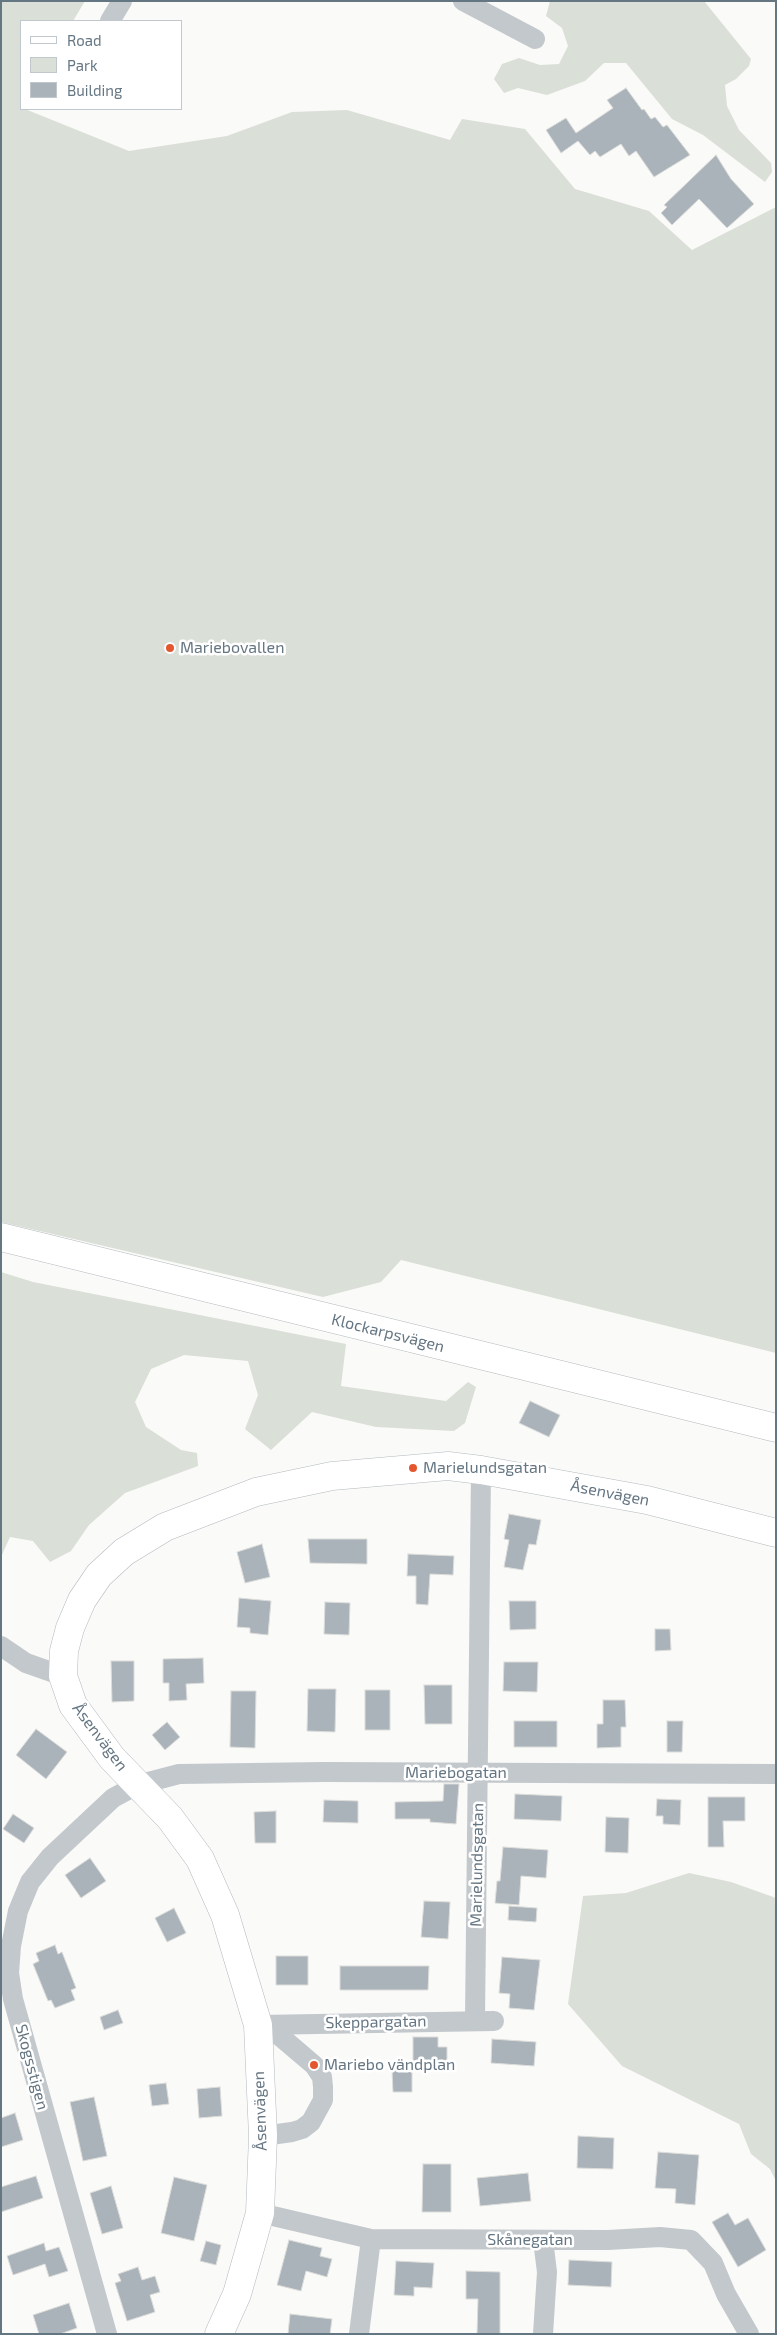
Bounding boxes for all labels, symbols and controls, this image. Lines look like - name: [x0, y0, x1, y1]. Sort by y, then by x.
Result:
- legend: [20, 20, 182, 110]
- text: Road: [67, 31, 102, 49]
- text: Park: [67, 56, 98, 74]
- text: Building: [67, 81, 122, 99]
- place label: Mariebovallen: [180, 638, 284, 658]
- marker: Mariebovallen: [164, 642, 176, 654]
- street label: Klockarpsvägen: [330, 1310, 446, 1356]
- place label: Marielundsgatan: [423, 1458, 547, 1478]
- marker: Marielundsgatan: [407, 1462, 419, 1474]
- street label: Åsenvägen: [569, 1476, 651, 1510]
- street label: Åsenvägen: [68, 1699, 132, 1775]
- street label: Mariebogatan: [405, 1763, 507, 1783]
- street label: Marielundsgatan: [466, 1803, 488, 1927]
- street label: Skeppargatan: [325, 2012, 427, 2032]
- street label: Skogsstigen: [11, 2022, 53, 2112]
- place label: Mariebo vändplan: [324, 2055, 455, 2075]
- marker: Mariebo vändplan: [308, 2059, 320, 2071]
- street label: Åsenvägen: [249, 2071, 271, 2151]
- street label: Skånegatan: [487, 2230, 573, 2250]

